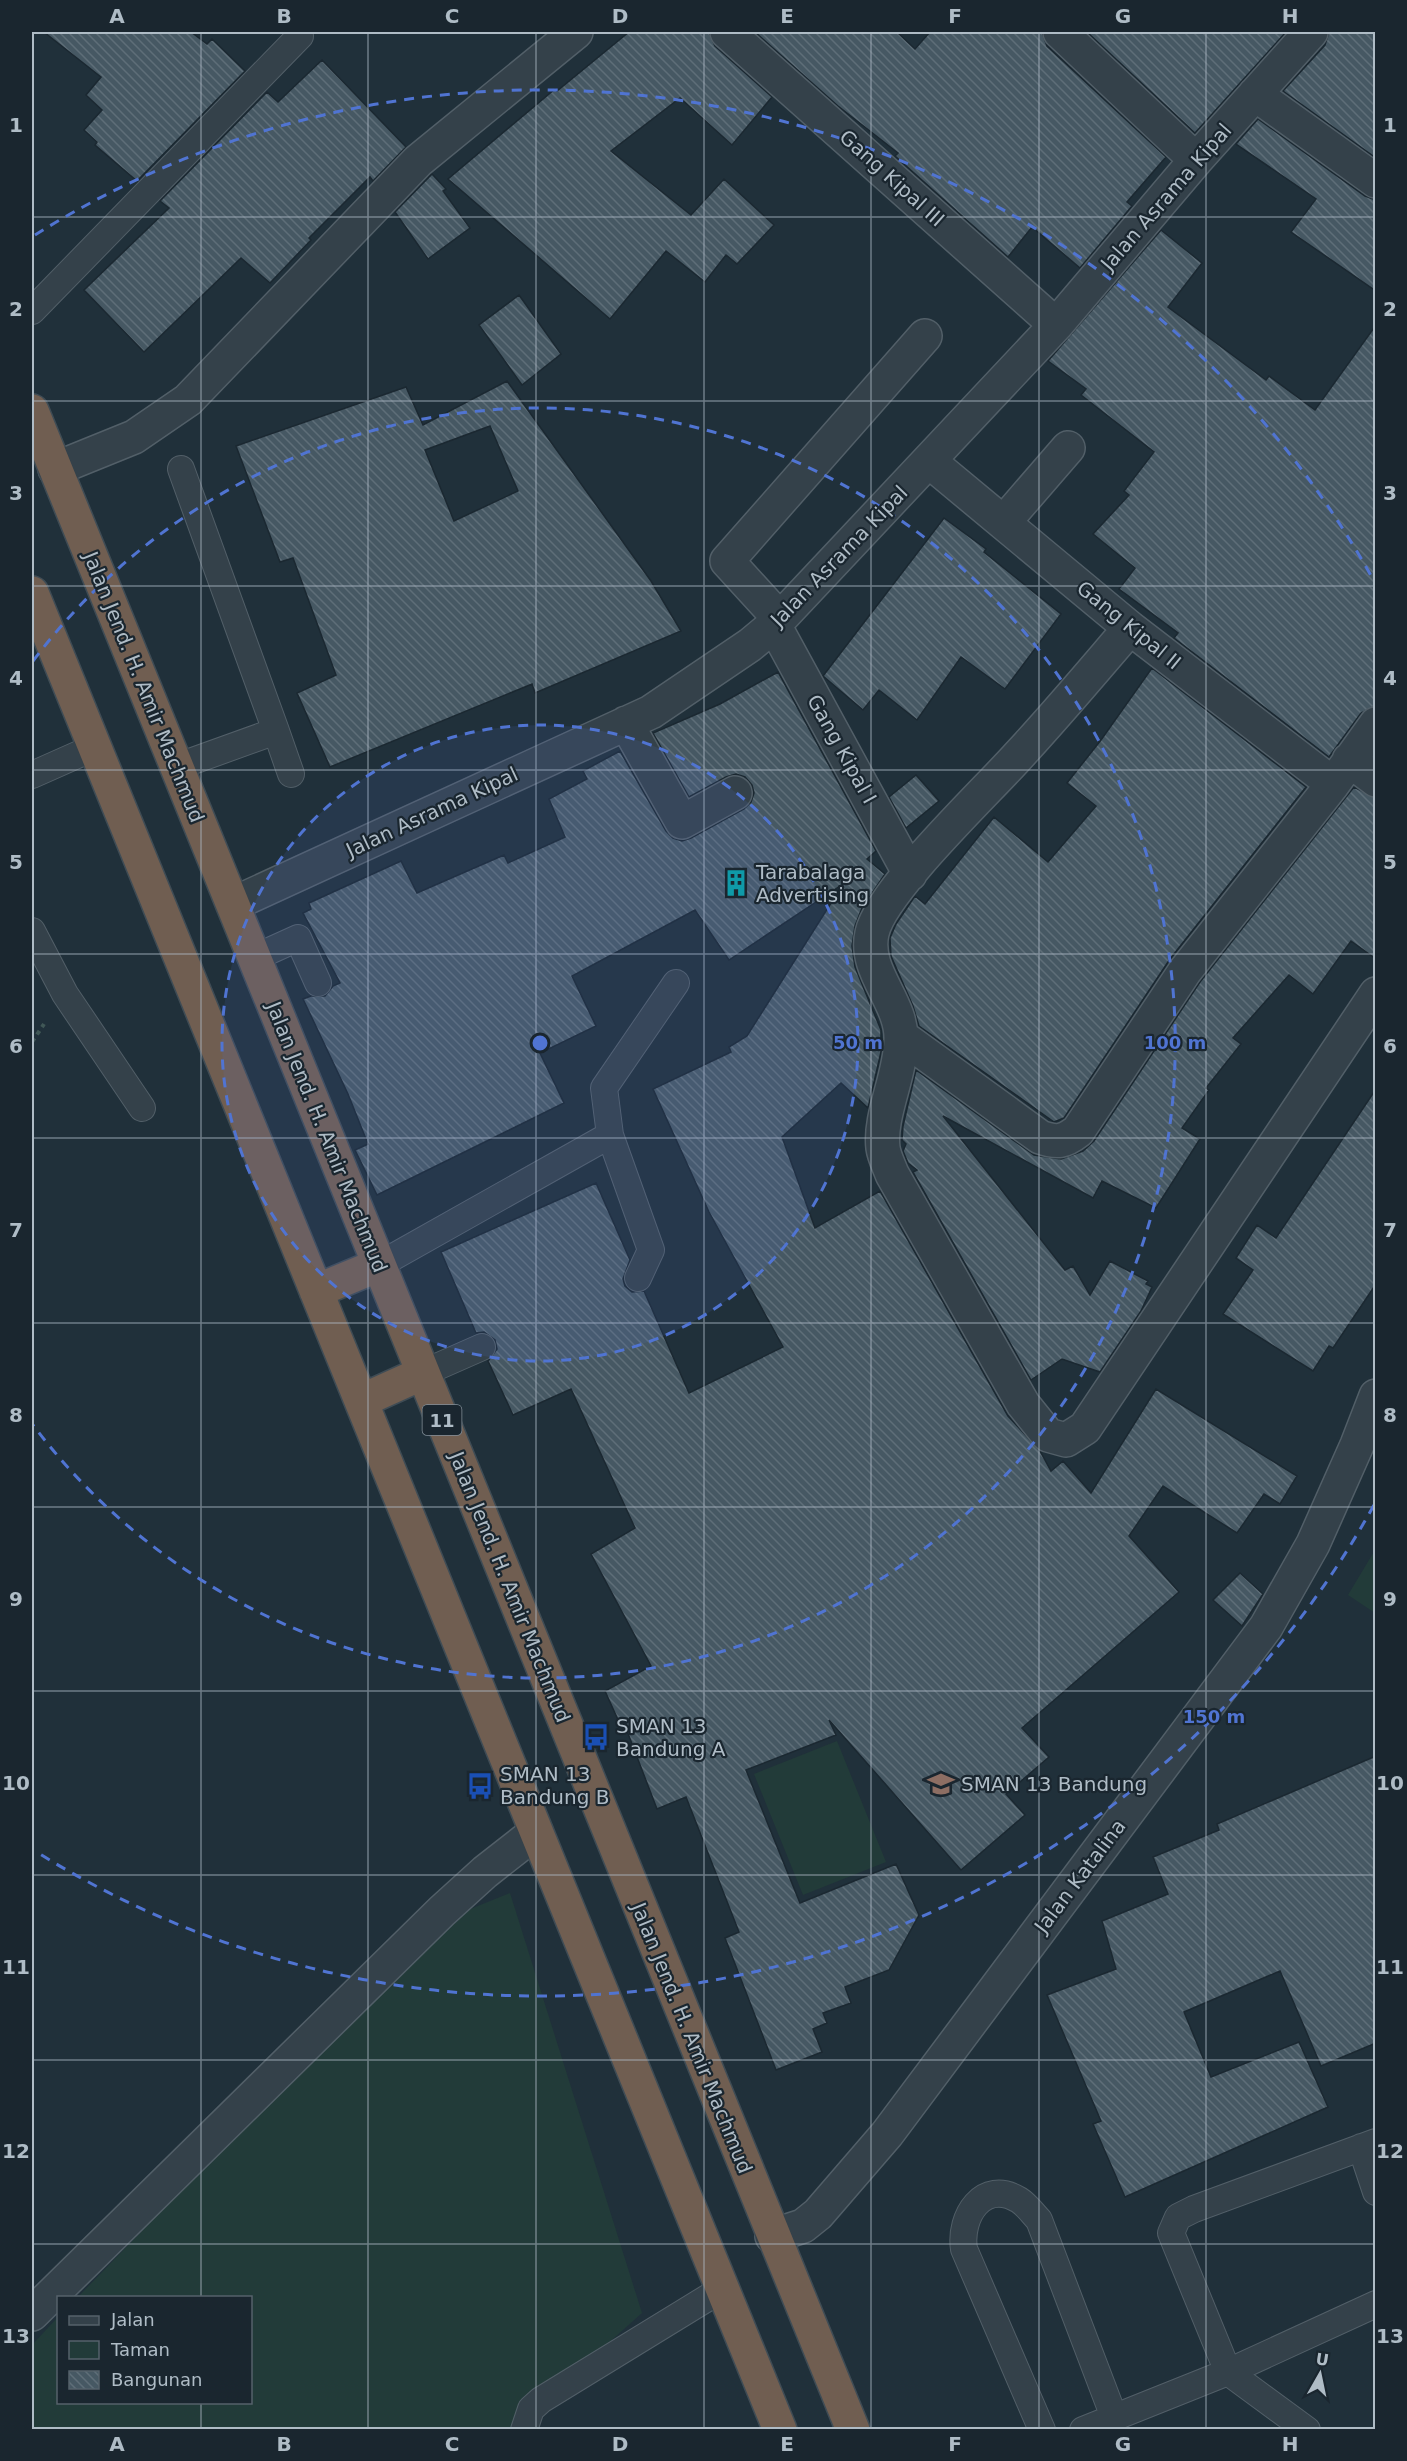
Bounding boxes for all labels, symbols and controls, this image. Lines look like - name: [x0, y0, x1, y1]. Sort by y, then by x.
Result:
- text: A: [109, 4, 125, 28]
- text: B: [276, 4, 292, 28]
- text: C: [445, 4, 459, 28]
- text: D: [612, 4, 628, 28]
- text: E: [780, 4, 794, 28]
- text: F: [948, 4, 962, 28]
- text: G: [1115, 4, 1131, 28]
- text: H: [1282, 4, 1298, 28]
- text: 1: [9, 113, 23, 137]
- text: 1: [1383, 113, 1397, 137]
- street label: Jalan Asrama Kipal: [1094, 119, 1236, 277]
- street label: Gang Kipal III: [835, 125, 949, 231]
- text: 2: [9, 297, 23, 321]
- text: 2: [1383, 297, 1397, 321]
- street label: Jalan Asrama Kipal: [764, 480, 913, 633]
- text: 3: [9, 481, 23, 505]
- text: 3: [1383, 481, 1397, 505]
- street label: Jalan Jend. H. Amir Machmud: [78, 546, 209, 826]
- street label: Gang Kipal II: [1072, 576, 1186, 674]
- text: 4: [9, 666, 23, 690]
- text: 4: [1383, 666, 1397, 690]
- street label: Gang Kipal I: [802, 690, 882, 808]
- street label: Jalan Asrama Kipal: [340, 762, 522, 863]
- text: 5: [9, 850, 23, 874]
- text: 5: [1383, 850, 1397, 874]
- place label: Tarabalaga Advertising: [755, 860, 869, 907]
- building icon: Tarabalaga Advertising: [721, 868, 751, 898]
- street label: Jalan Jend. H. Amir Machmud: [261, 996, 392, 1276]
- text: 50 m: [833, 1032, 883, 1053]
- text: 100 m: [1144, 1032, 1206, 1053]
- centre of rings: [530, 1033, 550, 1053]
- text: 6: [9, 1034, 23, 1058]
- text: 6: [1383, 1034, 1397, 1058]
- text: 7: [9, 1218, 23, 1242]
- text: 7: [1383, 1218, 1397, 1242]
- text: 8: [9, 1403, 23, 1427]
- text: 8: [1383, 1403, 1397, 1427]
- road number: 11: [422, 1405, 462, 1435]
- street label: Jalan Jend. H. Amir Machmud: [444, 1446, 575, 1726]
- text: 9: [9, 1587, 23, 1611]
- text: 9: [1383, 1587, 1397, 1611]
- text: 150 m: [1183, 1706, 1245, 1727]
- place label: SMAN 13 Bandung A: [616, 1714, 726, 1761]
- bus stop icon: SMAN 13 Bandung A: [581, 1722, 611, 1752]
- place label: SMAN 13 Bandung B: [500, 1762, 609, 1809]
- school or university icon: SMAN 13 Bandung: [926, 1769, 956, 1799]
- text: 10: [2, 1771, 30, 1795]
- bus stop icon: SMAN 13 Bandung B: [465, 1771, 495, 1801]
- text: 10: [1376, 1771, 1404, 1795]
- place label: SMAN 13 Bandung: [961, 1772, 1147, 1796]
- street label: Jalan Katalina: [1028, 1814, 1131, 1939]
- street label: Jalan Jend. H. Amir Machmud: [626, 1897, 757, 2177]
- text: 11: [2, 1955, 30, 1979]
- text: 11: [1376, 1955, 1404, 1979]
- text: 12: [2, 2139, 30, 2163]
- text: 12: [1376, 2139, 1404, 2163]
- legend: [57, 2296, 252, 2404]
- text: Jalan: [110, 2309, 155, 2330]
- text: 13: [2, 2324, 30, 2348]
- text: 13: [1376, 2324, 1404, 2348]
- text: Taman: [110, 2339, 170, 2360]
- north arrow: [1290, 2344, 1350, 2404]
- text: U: [1314, 2349, 1330, 2370]
- text: Bangunan: [111, 2369, 202, 2390]
- text: A: [109, 2432, 125, 2456]
- text: B: [276, 2432, 292, 2456]
- text: C: [445, 2432, 459, 2456]
- text: D: [612, 2432, 628, 2456]
- text: E: [780, 2432, 794, 2456]
- text: F: [948, 2432, 962, 2456]
- text: G: [1115, 2432, 1131, 2456]
- text: H: [1282, 2432, 1298, 2456]

